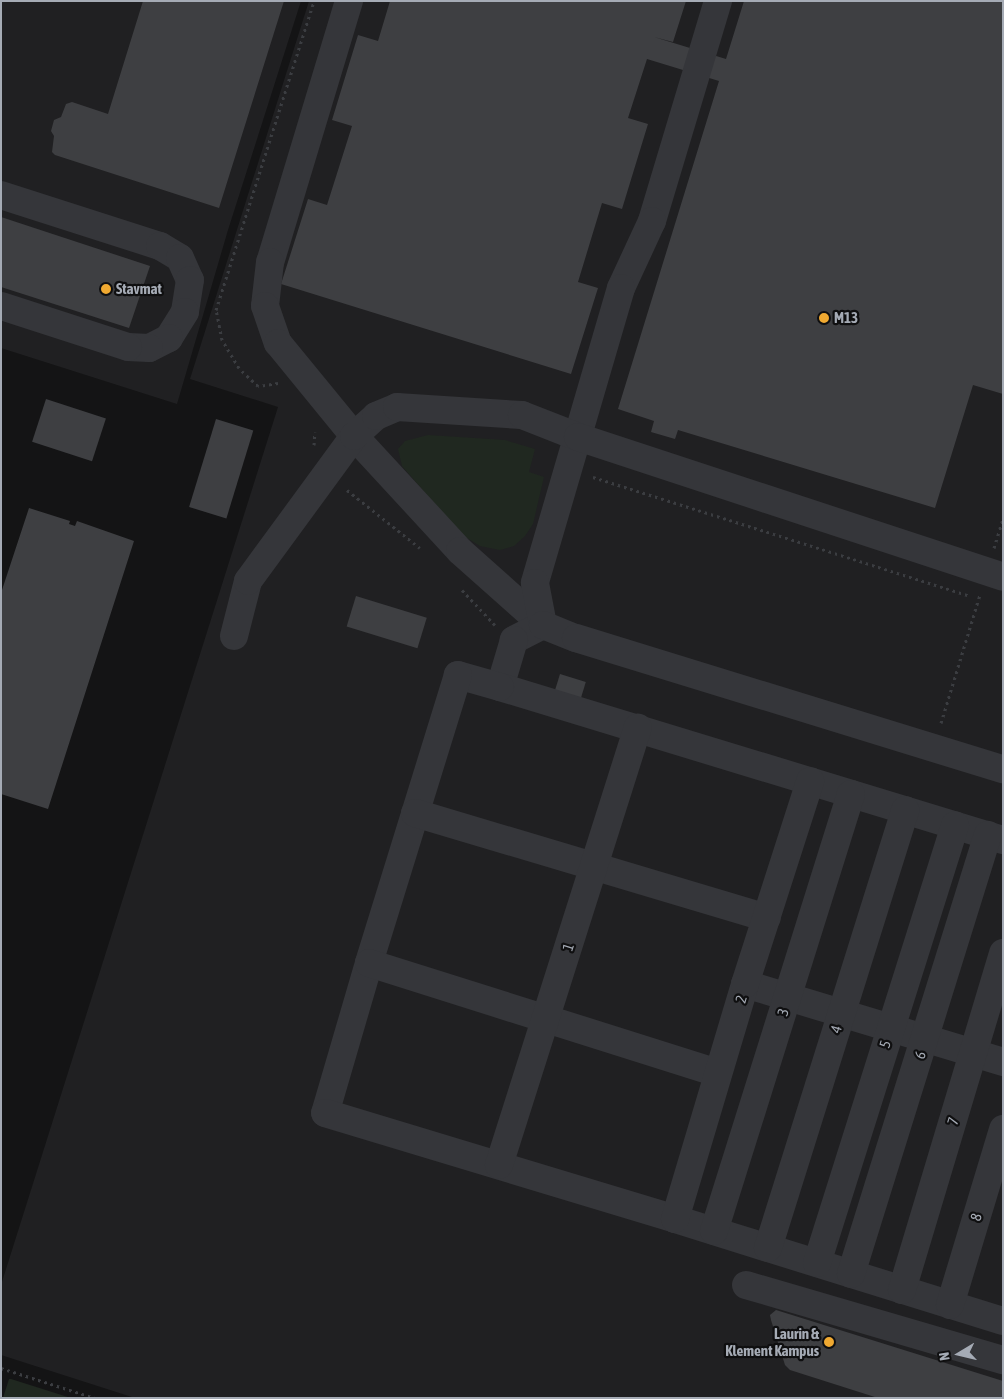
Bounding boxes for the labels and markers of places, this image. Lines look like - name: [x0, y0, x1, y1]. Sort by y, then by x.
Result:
- place label: Stavmat: [116, 280, 162, 298]
- marker: Stavmat: [100, 283, 112, 295]
- place label: M13: [834, 309, 858, 327]
- marker: M13: [818, 312, 830, 324]
- place label: Laurin & Klement Kampus: [725, 1324, 819, 1359]
- marker: Laurin & Klement Kampus: [823, 1336, 835, 1348]

